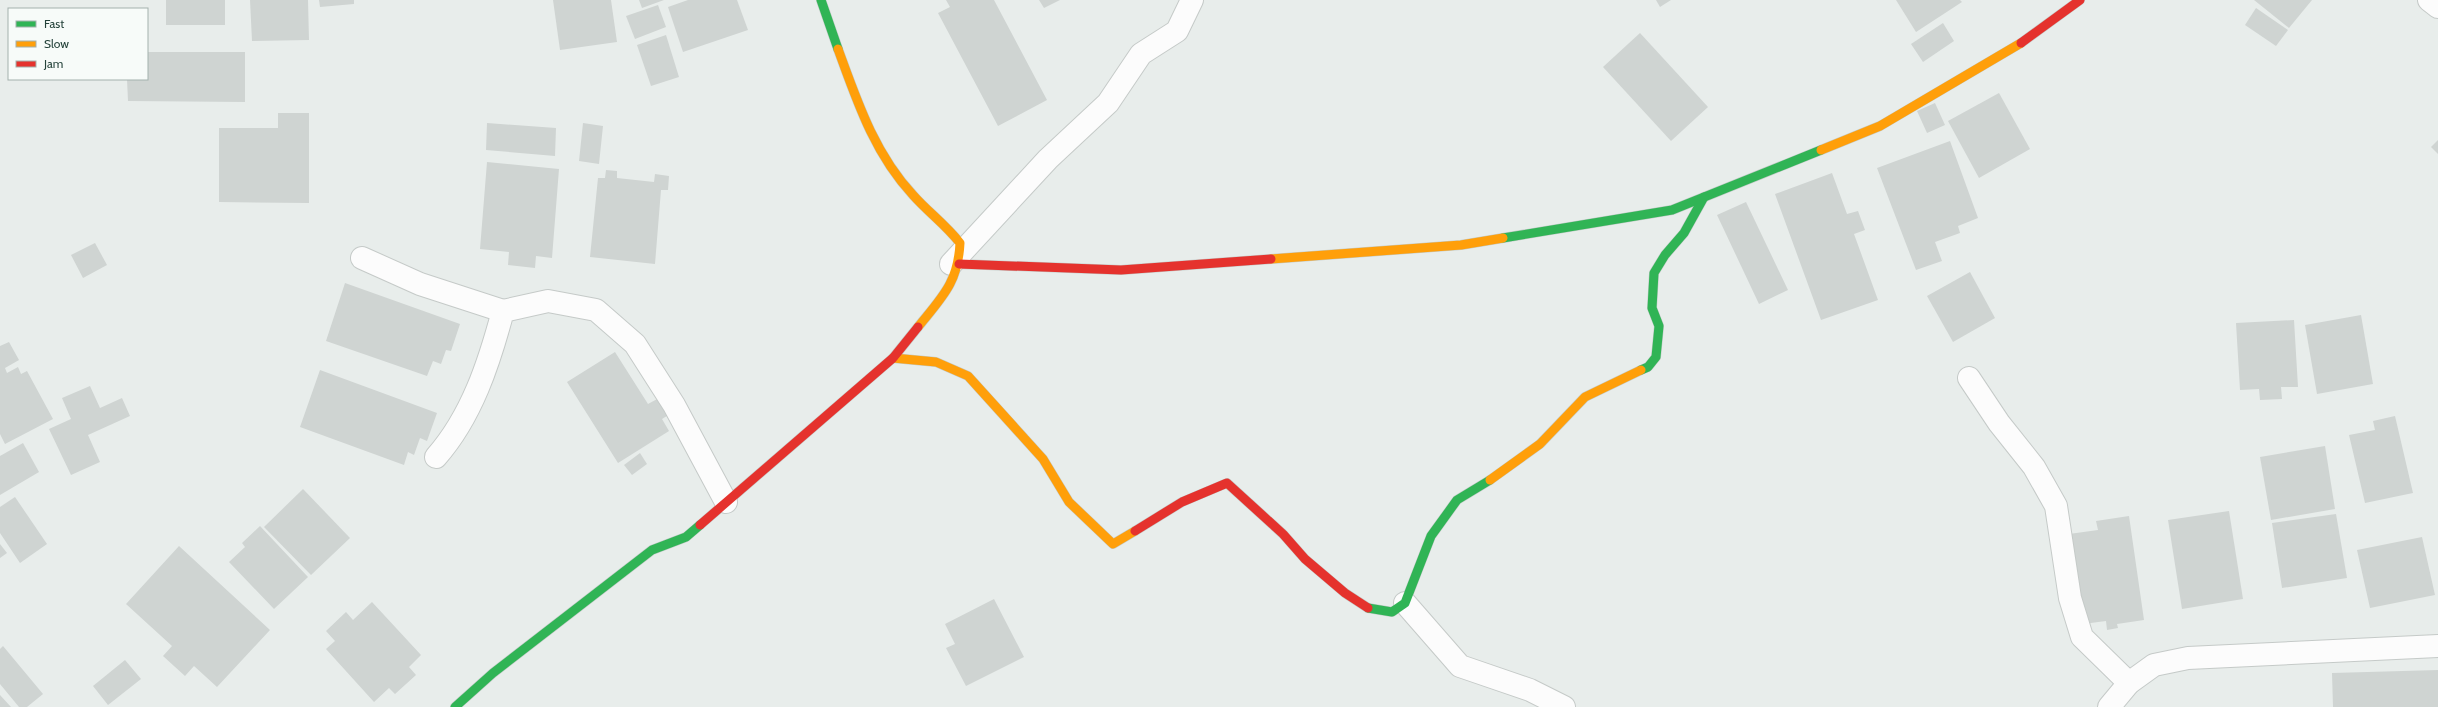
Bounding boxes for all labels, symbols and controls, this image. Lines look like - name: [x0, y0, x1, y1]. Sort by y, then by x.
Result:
- legend: [8, 8, 148, 80]
- text: Fast: [44, 16, 64, 31]
- text: Slow: [44, 36, 69, 51]
- text: Jam: [43, 56, 63, 71]

